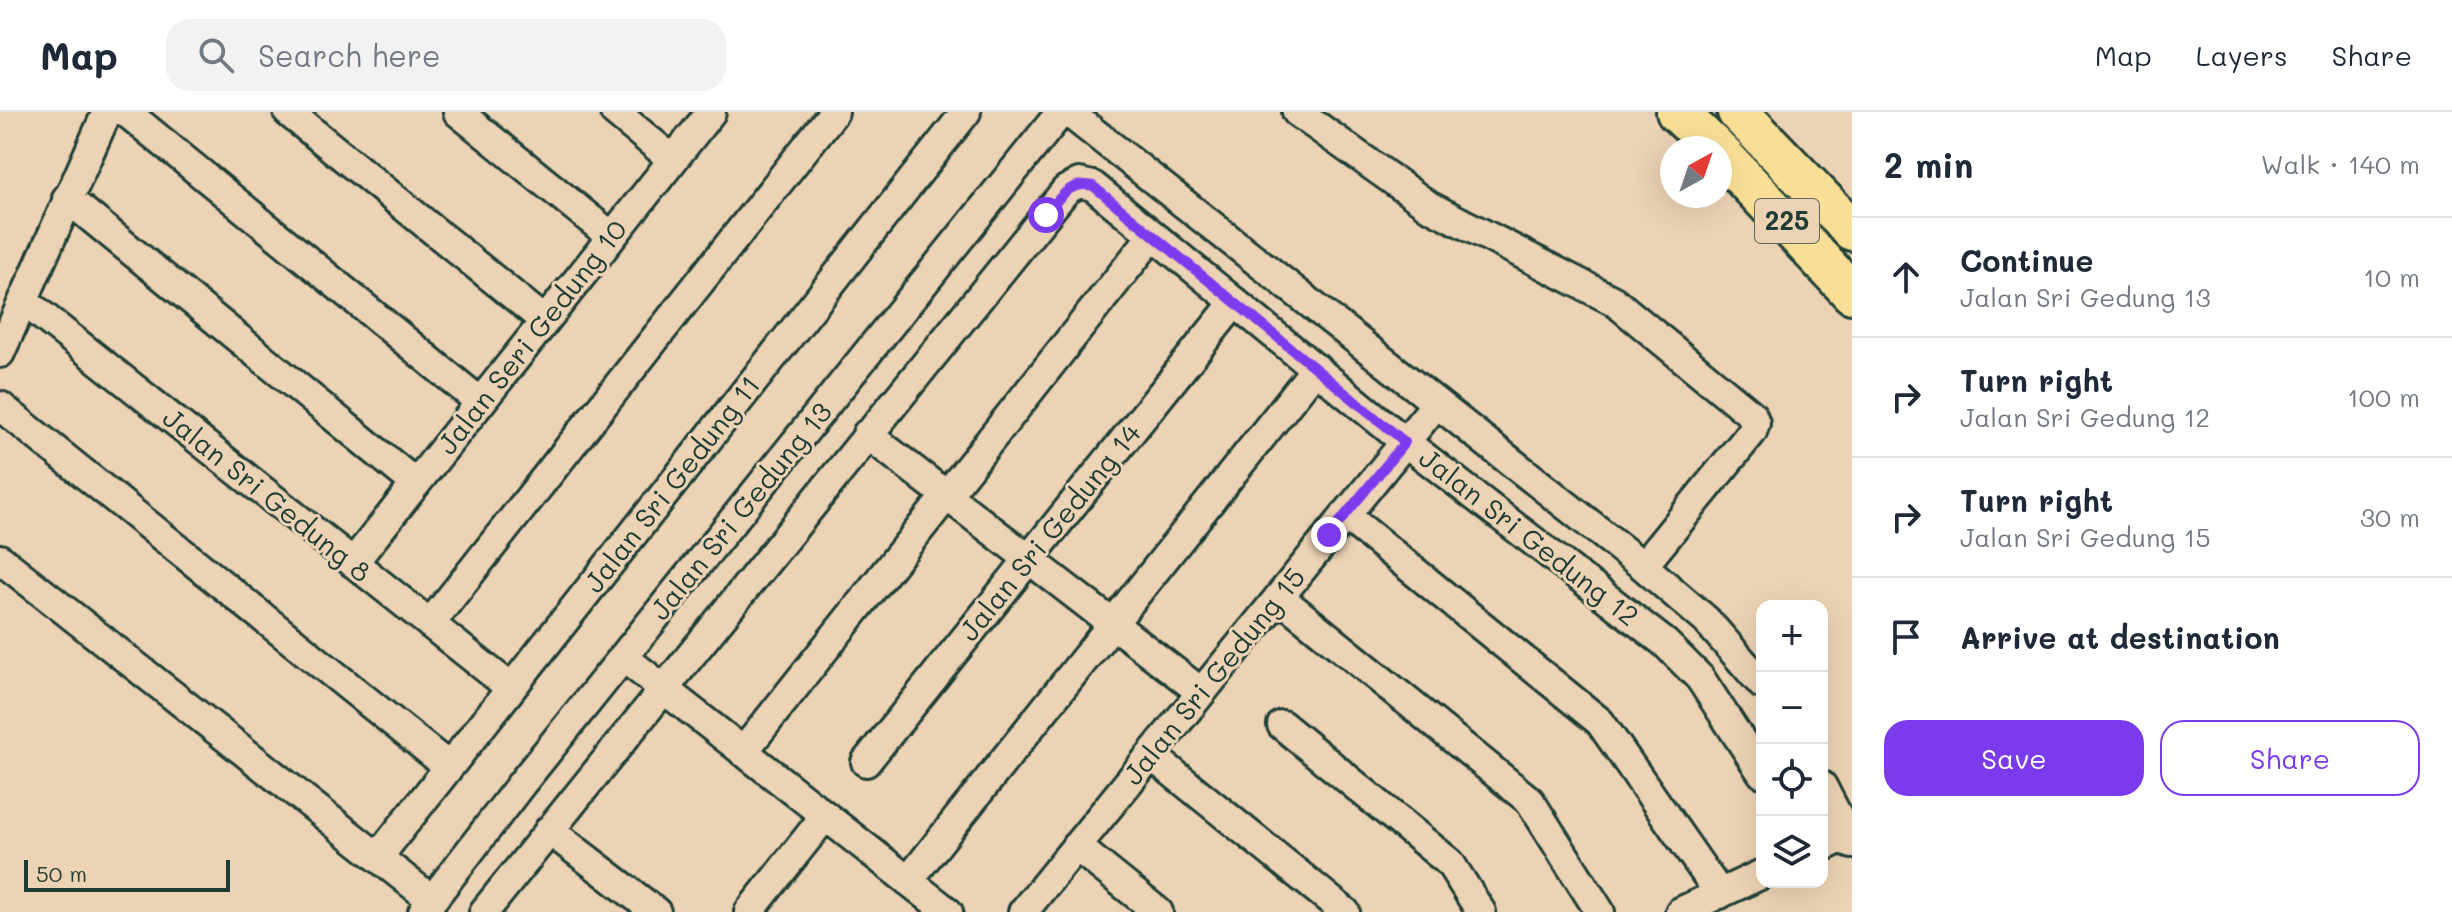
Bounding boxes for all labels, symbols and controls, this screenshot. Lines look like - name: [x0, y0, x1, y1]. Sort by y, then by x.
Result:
- search box: [166, 19, 726, 91]
- text: Map: [40, 30, 118, 80]
- icon: search: [194, 33, 238, 77]
- text: Search here: [258, 35, 441, 75]
- text: Map: [2095, 37, 2152, 73]
- text: Layers: [2196, 37, 2288, 73]
- text: Share: [2332, 37, 2412, 73]
- north arrow: [1660, 136, 1732, 208]
- text: 2 min: [1884, 142, 1973, 187]
- text: Walk · 140 m: [2261, 147, 2420, 181]
- route start: [1028, 197, 1064, 233]
- road number: 225: [1755, 199, 1819, 243]
- street label: Jalan Seri Gedung 10: [428, 212, 634, 461]
- text: Continue: [1960, 240, 2093, 280]
- icon: ahead: [1884, 255, 1928, 299]
- text: 10 m: [2363, 260, 2420, 294]
- text: Jalan Sri Gedung 13: [1960, 280, 2211, 314]
- text: Turn right: [1960, 360, 2113, 400]
- street label: Jalan Sri Gedung 11: [575, 367, 767, 599]
- icon: right: [1884, 375, 1928, 419]
- text: 100 m: [2347, 380, 2420, 414]
- street label: Jalan Sri Gedung 13: [641, 394, 839, 627]
- street label: Jalan Sri Gedung 8: [156, 399, 379, 589]
- text: Jalan Sri Gedung 12: [1960, 400, 2210, 434]
- street label: Jalan Sri Gedung 14: [950, 415, 1148, 648]
- street label: Jalan Sri Gedung 12: [1413, 439, 1647, 633]
- text: Turn right: [1960, 480, 2113, 520]
- icon: right: [1884, 495, 1928, 539]
- text: 30 m: [2360, 500, 2420, 534]
- route end: [1311, 517, 1347, 553]
- text: Jalan Sri Gedung 15: [1960, 520, 2211, 554]
- street label: Jalan Sri Gedung 15: [1114, 559, 1312, 792]
- map controls: [1756, 600, 1828, 888]
- button: +: [1756, 600, 1828, 672]
- icon: arrive: [1884, 615, 1928, 659]
- text: Arrive at destination: [1960, 617, 2280, 657]
- button: −: [1756, 672, 1828, 744]
- button: Save: [1884, 720, 2144, 796]
- button: Share: [2160, 720, 2420, 796]
- button: locate: [1756, 744, 1828, 816]
- button: layers: [1756, 816, 1828, 888]
- scale bar: [24, 856, 230, 892]
- text: 50 m: [36, 859, 87, 888]

